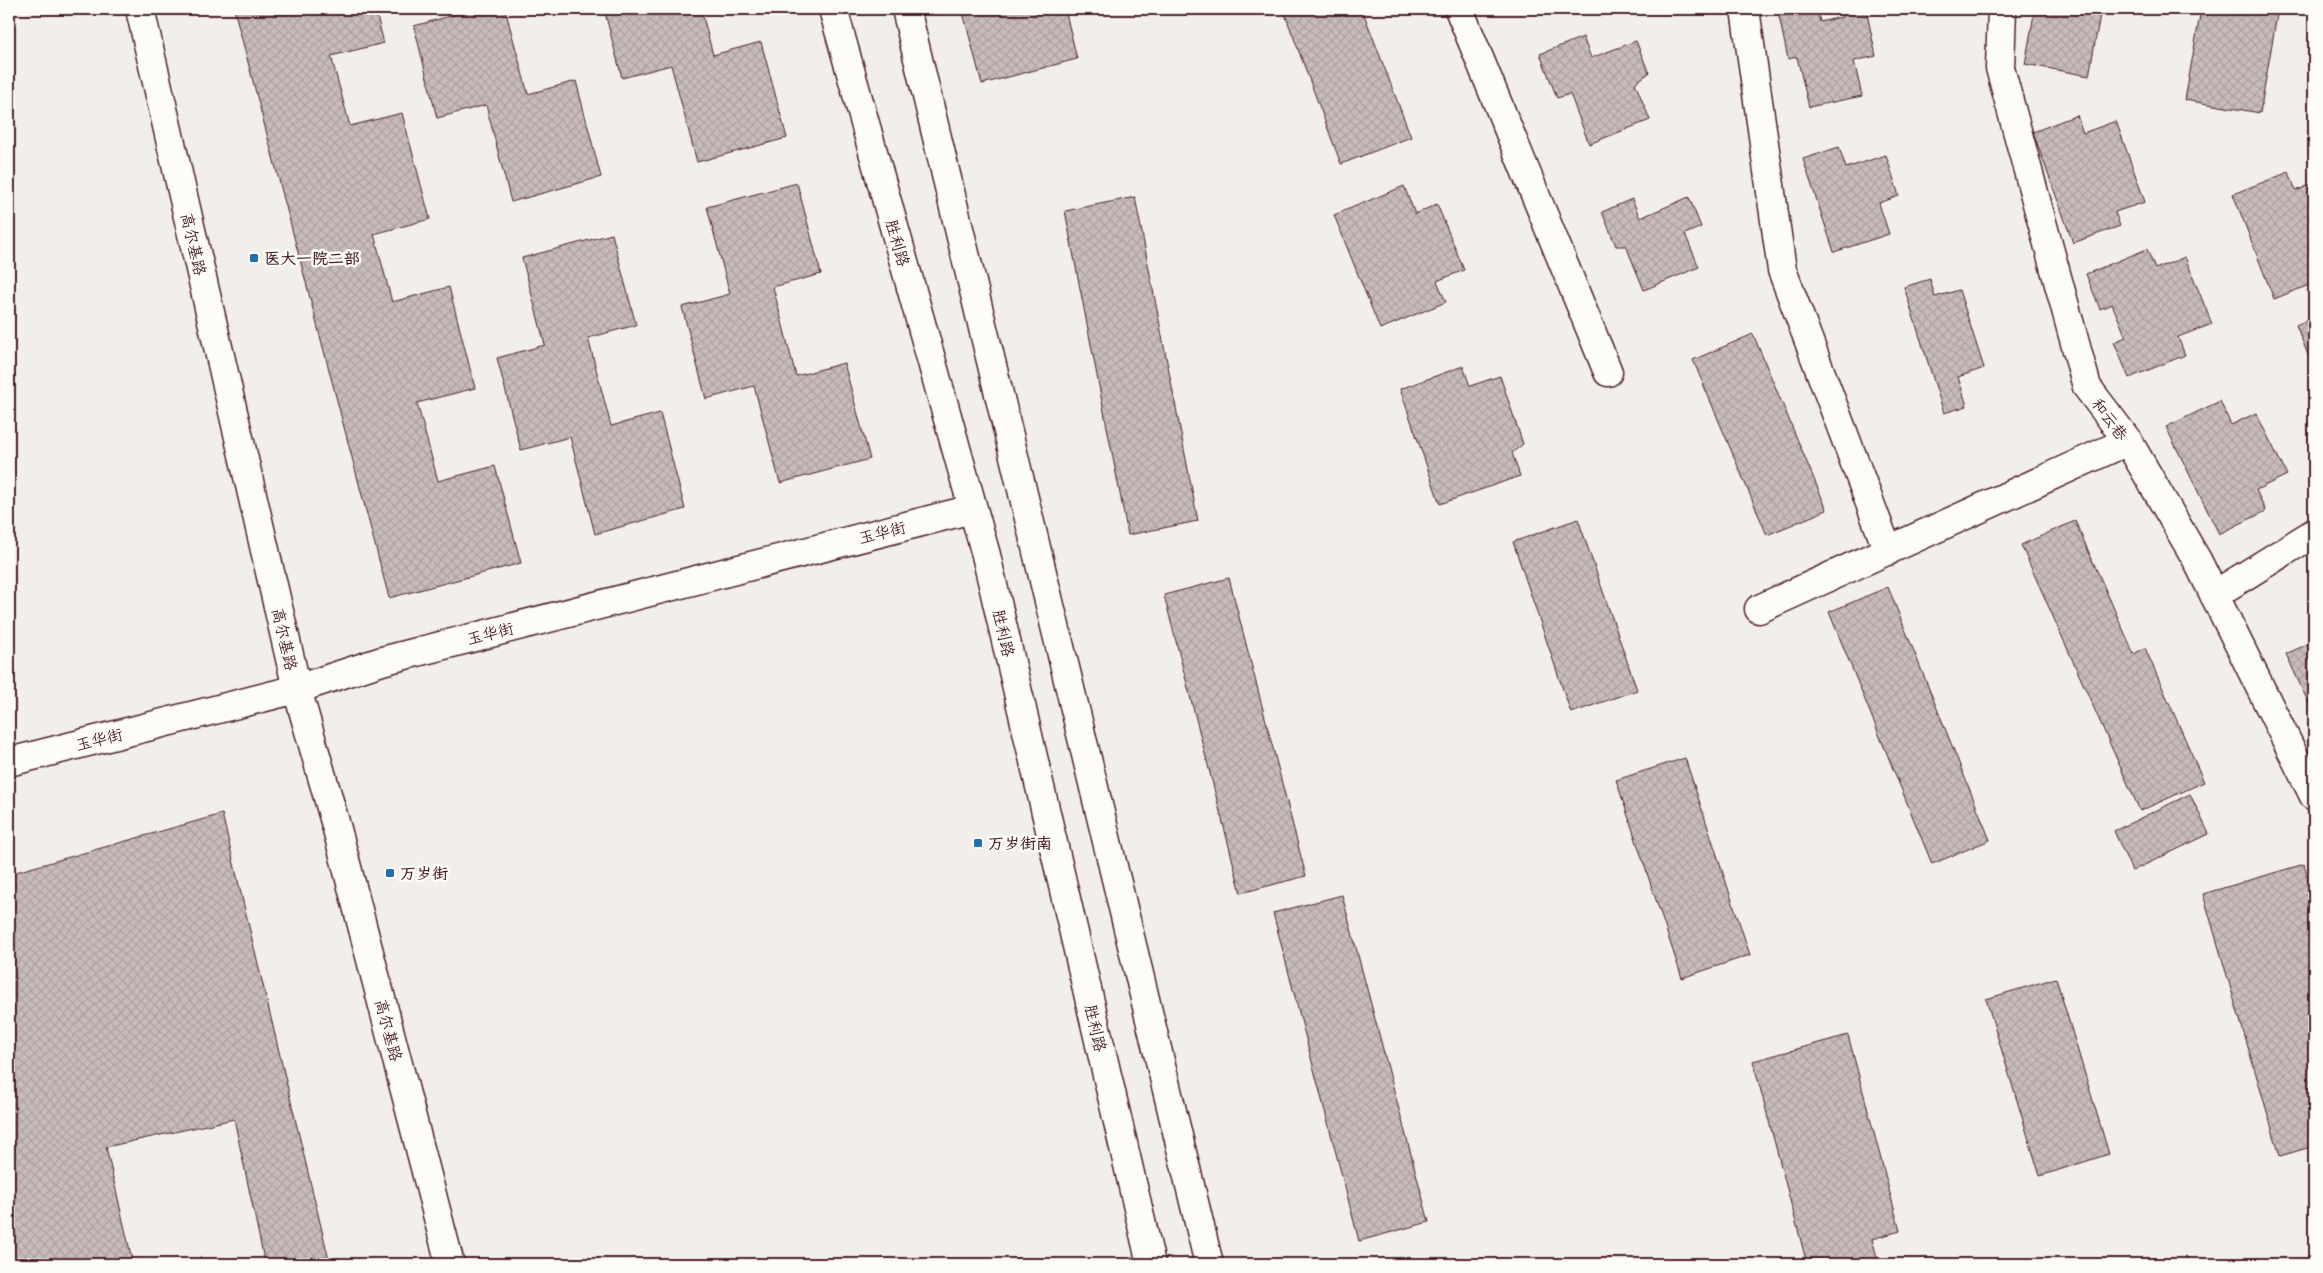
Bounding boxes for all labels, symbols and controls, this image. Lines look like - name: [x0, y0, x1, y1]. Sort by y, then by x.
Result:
- street label: 高尔基路: [176, 210, 214, 278]
- street label: 胜利路: [881, 216, 917, 269]
- place label: 医大一院二部: [264, 245, 360, 269]
- marker: 医大一院二部: [248, 252, 260, 264]
- street label: 和云巷: [2087, 392, 2135, 445]
- street label: 玉华街: [856, 514, 908, 548]
- street label: 高尔基路: [267, 605, 305, 673]
- street label: 胜利路: [988, 607, 1022, 659]
- street label: 玉华街: [464, 615, 516, 649]
- street label: 玉华街: [73, 721, 125, 755]
- place label: 万岁街南: [988, 830, 1052, 854]
- marker: 万岁街南: [972, 837, 984, 849]
- place label: 万岁街: [400, 860, 448, 884]
- marker: 万岁街: [384, 867, 396, 879]
- street label: 高尔基路: [370, 996, 410, 1064]
- street label: 胜利路: [1080, 1002, 1114, 1054]

